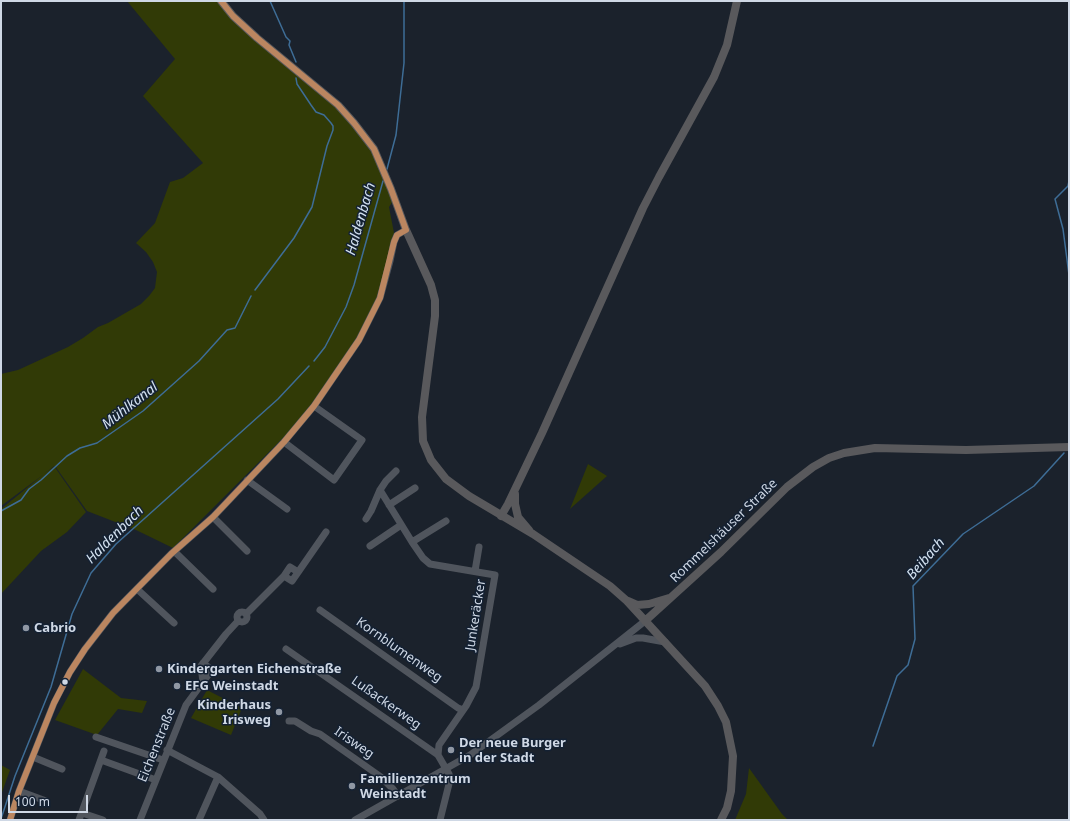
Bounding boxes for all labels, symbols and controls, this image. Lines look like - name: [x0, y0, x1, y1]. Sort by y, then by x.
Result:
- water label: Haldenbach: [343, 181, 379, 257]
- water label: Mühlkanal: [99, 379, 161, 433]
- street label: Rommelshäuser Straße: [667, 476, 781, 586]
- water label: Haldenbach: [83, 503, 147, 567]
- water label: Beibach: [903, 535, 949, 583]
- street label: Junkeräcker: [463, 578, 489, 652]
- street label: Kornblumenweg: [353, 614, 445, 686]
- place label: Cabrio: [34, 620, 76, 636]
- marker: Cabrio: [21, 623, 31, 633]
- place label: Kindergarten Eichenstraße: [167, 661, 342, 677]
- marker: Kindergarten Eichenstraße: [154, 664, 164, 674]
- street label: Lußackerweg: [348, 673, 424, 733]
- unlabelled marker: [60, 677, 70, 687]
- place label: EFG Weinstadt: [185, 678, 278, 694]
- marker: EFG Weinstadt: [172, 681, 182, 691]
- place label: Kinderhaus Irisweg: [197, 697, 271, 728]
- street label: Eichenstraße: [135, 705, 179, 785]
- marker: Kinderhaus Irisweg: [274, 707, 284, 717]
- street label: Irisweg: [331, 724, 377, 762]
- place label: Der neue Burger in der Stadt: [459, 735, 566, 766]
- marker: Der neue Burger in der Stadt: [446, 745, 456, 755]
- place label: Familienzentrum Weinstadt: [360, 771, 471, 802]
- marker: Familienzentrum Weinstadt: [347, 781, 357, 791]
- scale bar: [10, 787, 90, 813]
- text: 100 m: [15, 793, 50, 810]

